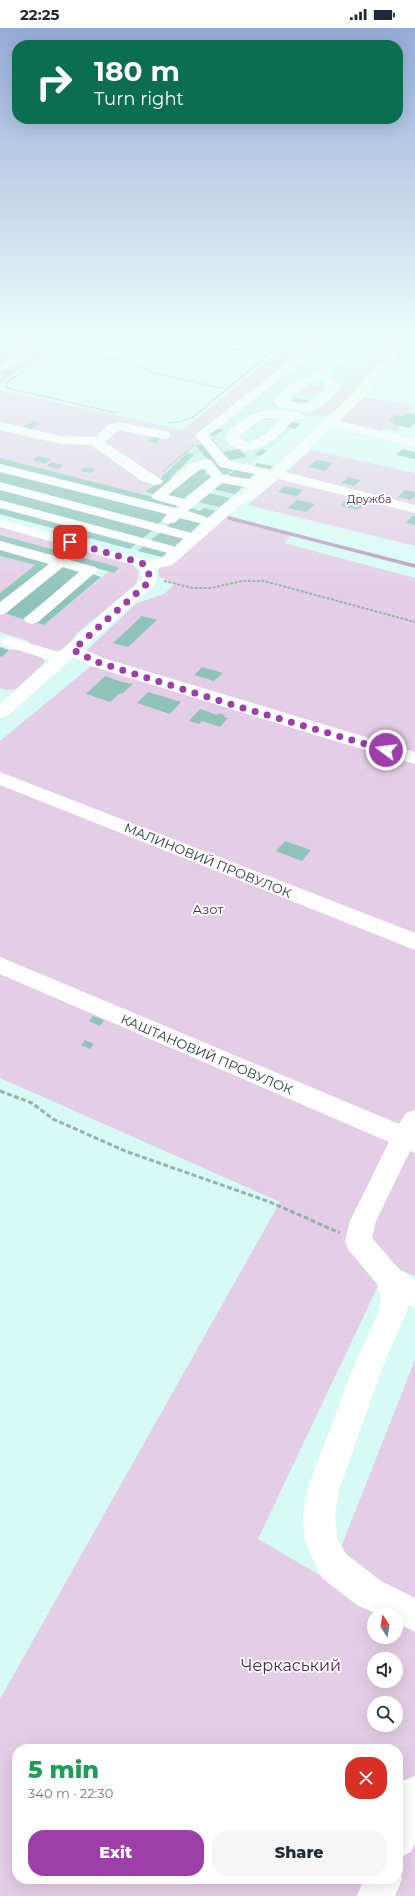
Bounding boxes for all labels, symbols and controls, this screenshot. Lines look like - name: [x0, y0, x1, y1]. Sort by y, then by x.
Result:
- text: 22:25: [20, 5, 59, 24]
- text: 180 m: [94, 54, 180, 88]
- icon: right: [28, 56, 80, 108]
- text: Turn right: [94, 88, 184, 110]
- park label: Дружба: [347, 492, 391, 506]
- pin: [53, 525, 87, 559]
- icon: arrive: [59, 531, 81, 553]
- position arrow: [365, 729, 407, 771]
- street label: МАЛИНОВИЙ ПРОВУЛОК: [122, 819, 294, 901]
- park label: Азот: [193, 901, 224, 917]
- street label: КАШТАНОВИЙ ПРОВУЛОК: [119, 1010, 295, 1098]
- north arrow: [367, 1608, 403, 1644]
- map controls: [367, 1608, 403, 1732]
- button: sound: [367, 1652, 403, 1688]
- park label: Черкаський: [241, 1656, 341, 1675]
- button: search: [367, 1696, 403, 1732]
- text: 5 min: [28, 1755, 99, 1784]
- button: close: [345, 1757, 387, 1799]
- text: 340 m · 22:30: [28, 1785, 113, 1801]
- button: Exit: [28, 1830, 204, 1876]
- button: Share: [212, 1830, 387, 1876]

